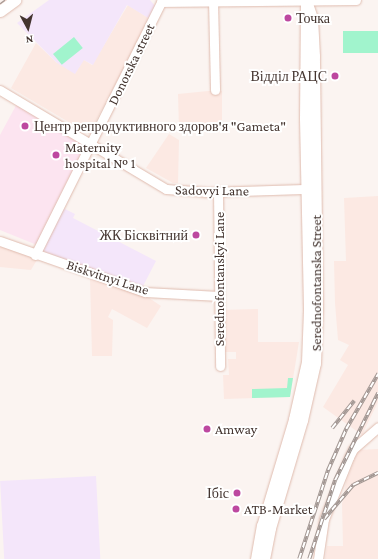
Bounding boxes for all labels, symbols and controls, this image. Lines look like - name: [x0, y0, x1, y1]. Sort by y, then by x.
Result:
- north arrow: [8, 8, 48, 48]
- place label: Точка: [296, 10, 330, 26]
- marker: Точка: [283, 13, 293, 23]
- street label: Donorska street: [104, 21, 158, 107]
- text: N: [25, 33, 34, 46]
- place label: Відділ РАЦС: [250, 68, 327, 84]
- marker: Відділ РАЦС: [330, 71, 340, 81]
- place label: Центр репродуктивного здоров'я "Gameta": [34, 118, 286, 134]
- marker: Центр репродуктивного здоров'я "Gameta": [19, 120, 31, 132]
- place label: Maternity hospital № 1: [65, 139, 135, 172]
- marker: Maternity hospital № 1: [50, 149, 62, 161]
- street label: Sadovyi Lane: [175, 181, 249, 199]
- street label: Serednofontanskyi Lane: [211, 212, 227, 346]
- street label: Serednofontanska Street: [308, 215, 324, 351]
- place label: ЖК Бісквітний: [99, 227, 188, 243]
- marker: ЖК Бісквітний: [191, 230, 201, 240]
- street label: Biskvitnyi Lane: [65, 256, 151, 298]
- place label: Amway: [215, 421, 257, 437]
- marker: Amway: [202, 424, 212, 434]
- place label: Ібіс: [207, 485, 229, 501]
- marker: Ібіс: [232, 488, 242, 498]
- place label: ATB-Market: [244, 501, 312, 517]
- marker: ATB-Market: [231, 504, 241, 514]

